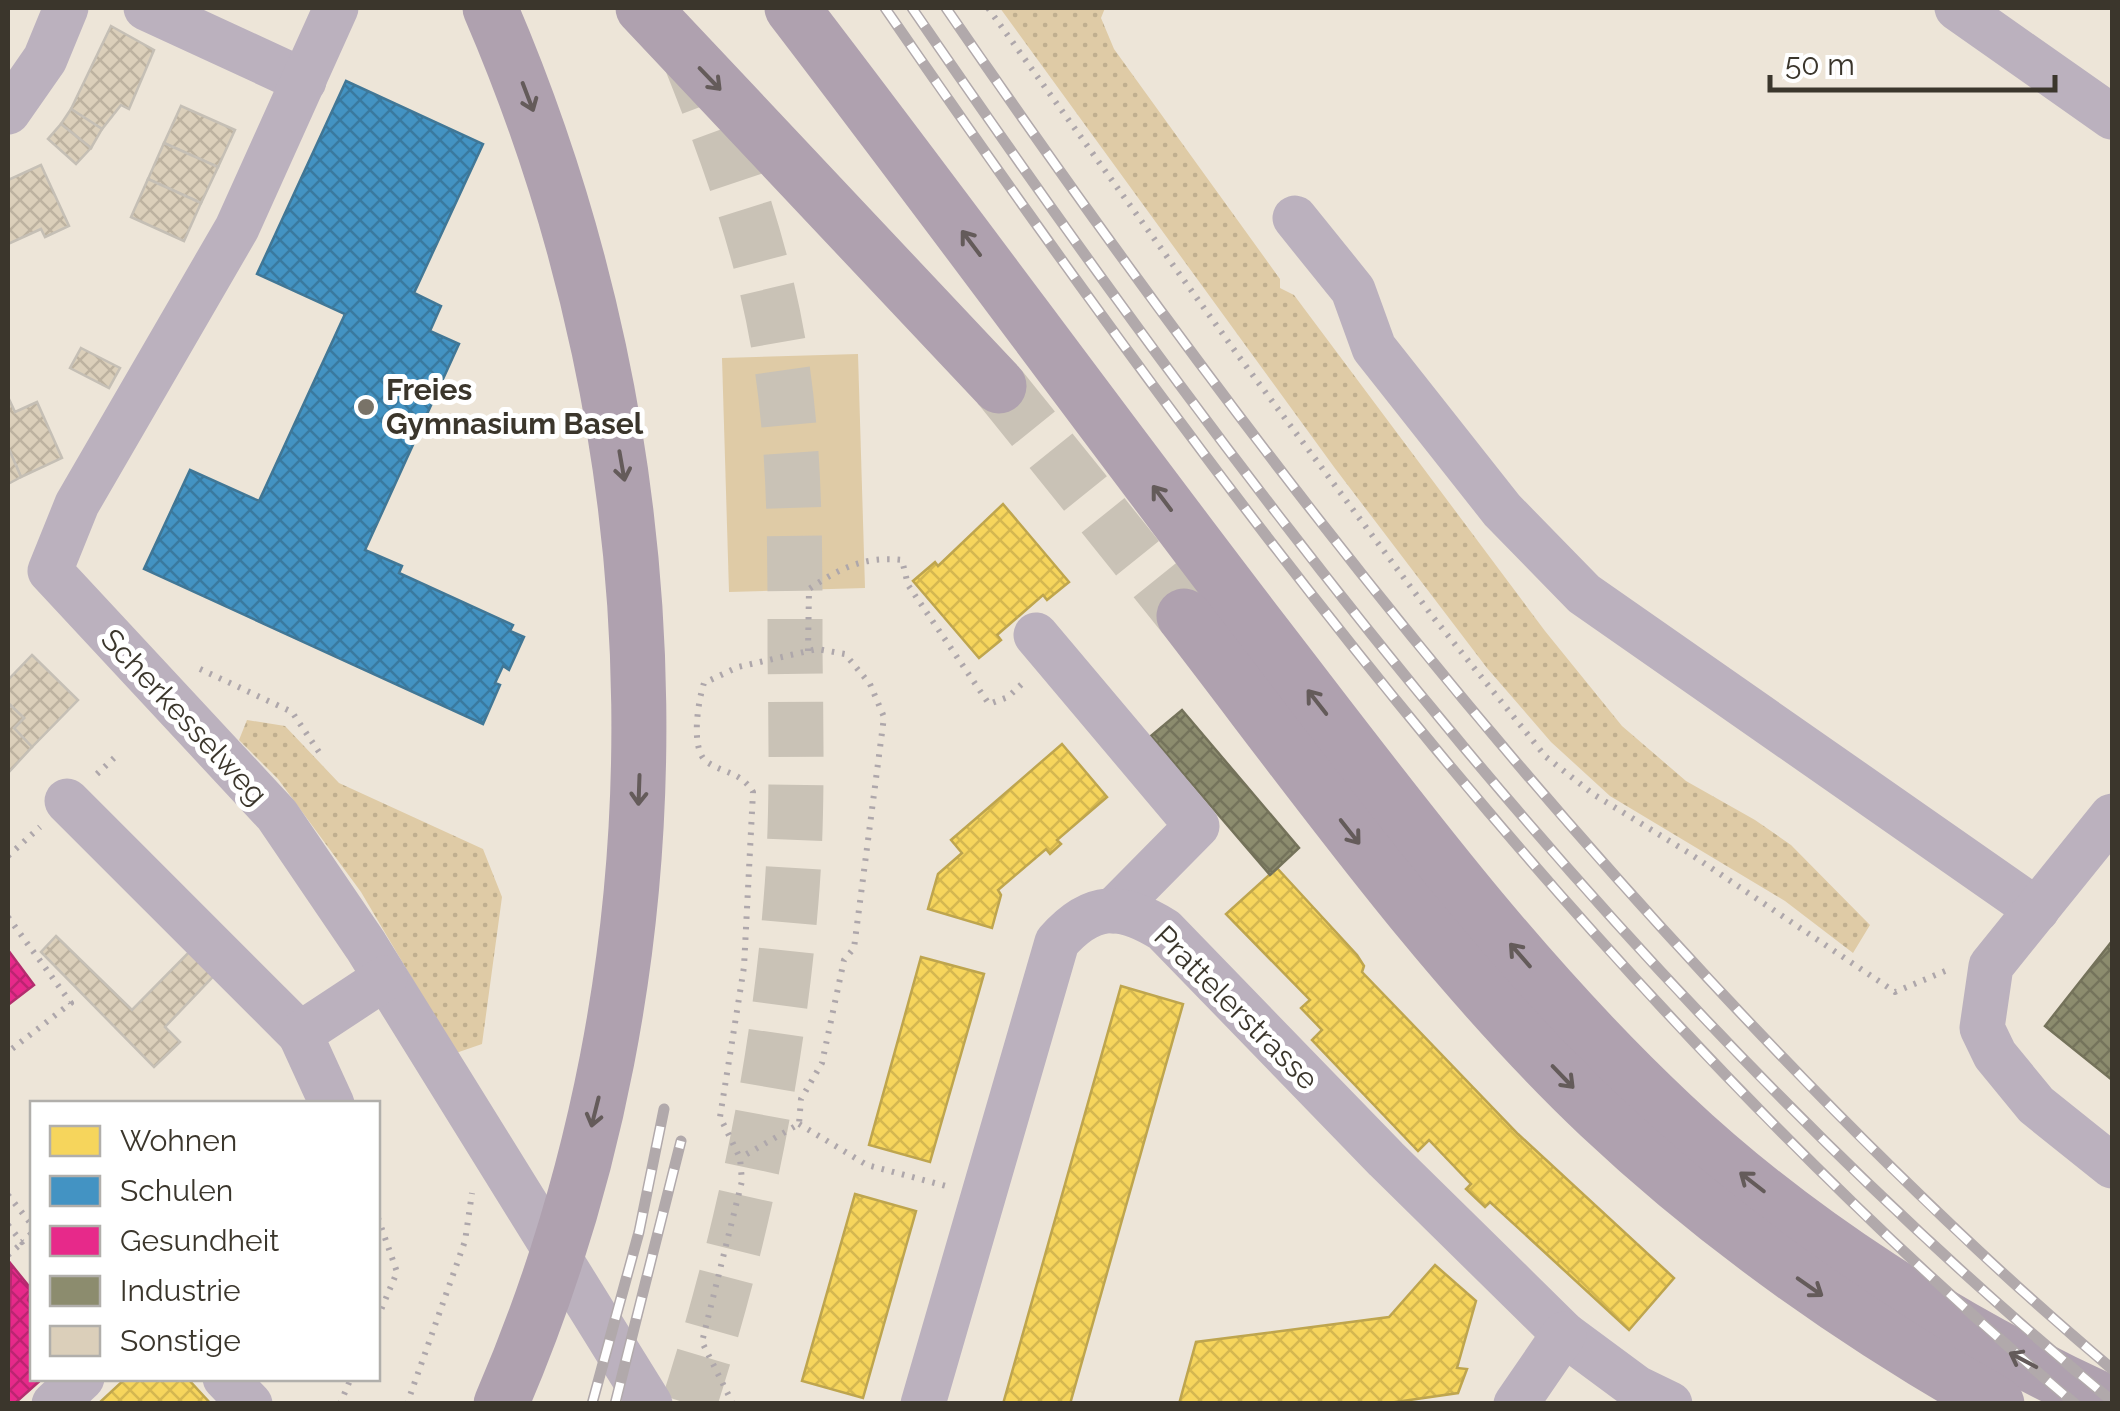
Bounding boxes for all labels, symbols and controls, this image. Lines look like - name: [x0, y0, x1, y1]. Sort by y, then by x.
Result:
- scale bar: [1770, 30, 2055, 92]
- text: 50 m: [1785, 47, 1855, 82]
- one-way arrow: [698, 66, 722, 90]
- one-way arrow: [520, 82, 538, 112]
- one-way arrow: [961, 230, 982, 257]
- place label: Freies Gymnasium Basel: [386, 372, 644, 441]
- marker: Freies Gymnasium Basel: [355, 396, 377, 418]
- one-way arrow: [613, 450, 632, 482]
- one-way arrow: [1152, 485, 1173, 512]
- street label: Scherkesselweg: [94, 622, 275, 812]
- one-way arrow: [1306, 689, 1327, 716]
- one-way arrow: [629, 774, 648, 806]
- one-way arrow: [1339, 818, 1361, 844]
- street label: Prattelerstrasse: [1147, 919, 1325, 1097]
- one-way arrow: [1509, 943, 1531, 969]
- one-way arrow: [1551, 1065, 1575, 1089]
- one-way arrow: [585, 1095, 603, 1127]
- legend: [30, 1101, 380, 1381]
- text: Wohnen: [120, 1123, 237, 1158]
- one-way arrow: [1739, 1171, 1765, 1193]
- text: Schulen: [120, 1173, 233, 1208]
- text: Gesundheit: [120, 1223, 279, 1258]
- text: Industrie: [120, 1273, 241, 1308]
- one-way arrow: [1796, 1276, 1824, 1297]
- text: Sonstige: [120, 1323, 241, 1358]
- one-way arrow: [2009, 1350, 2039, 1369]

